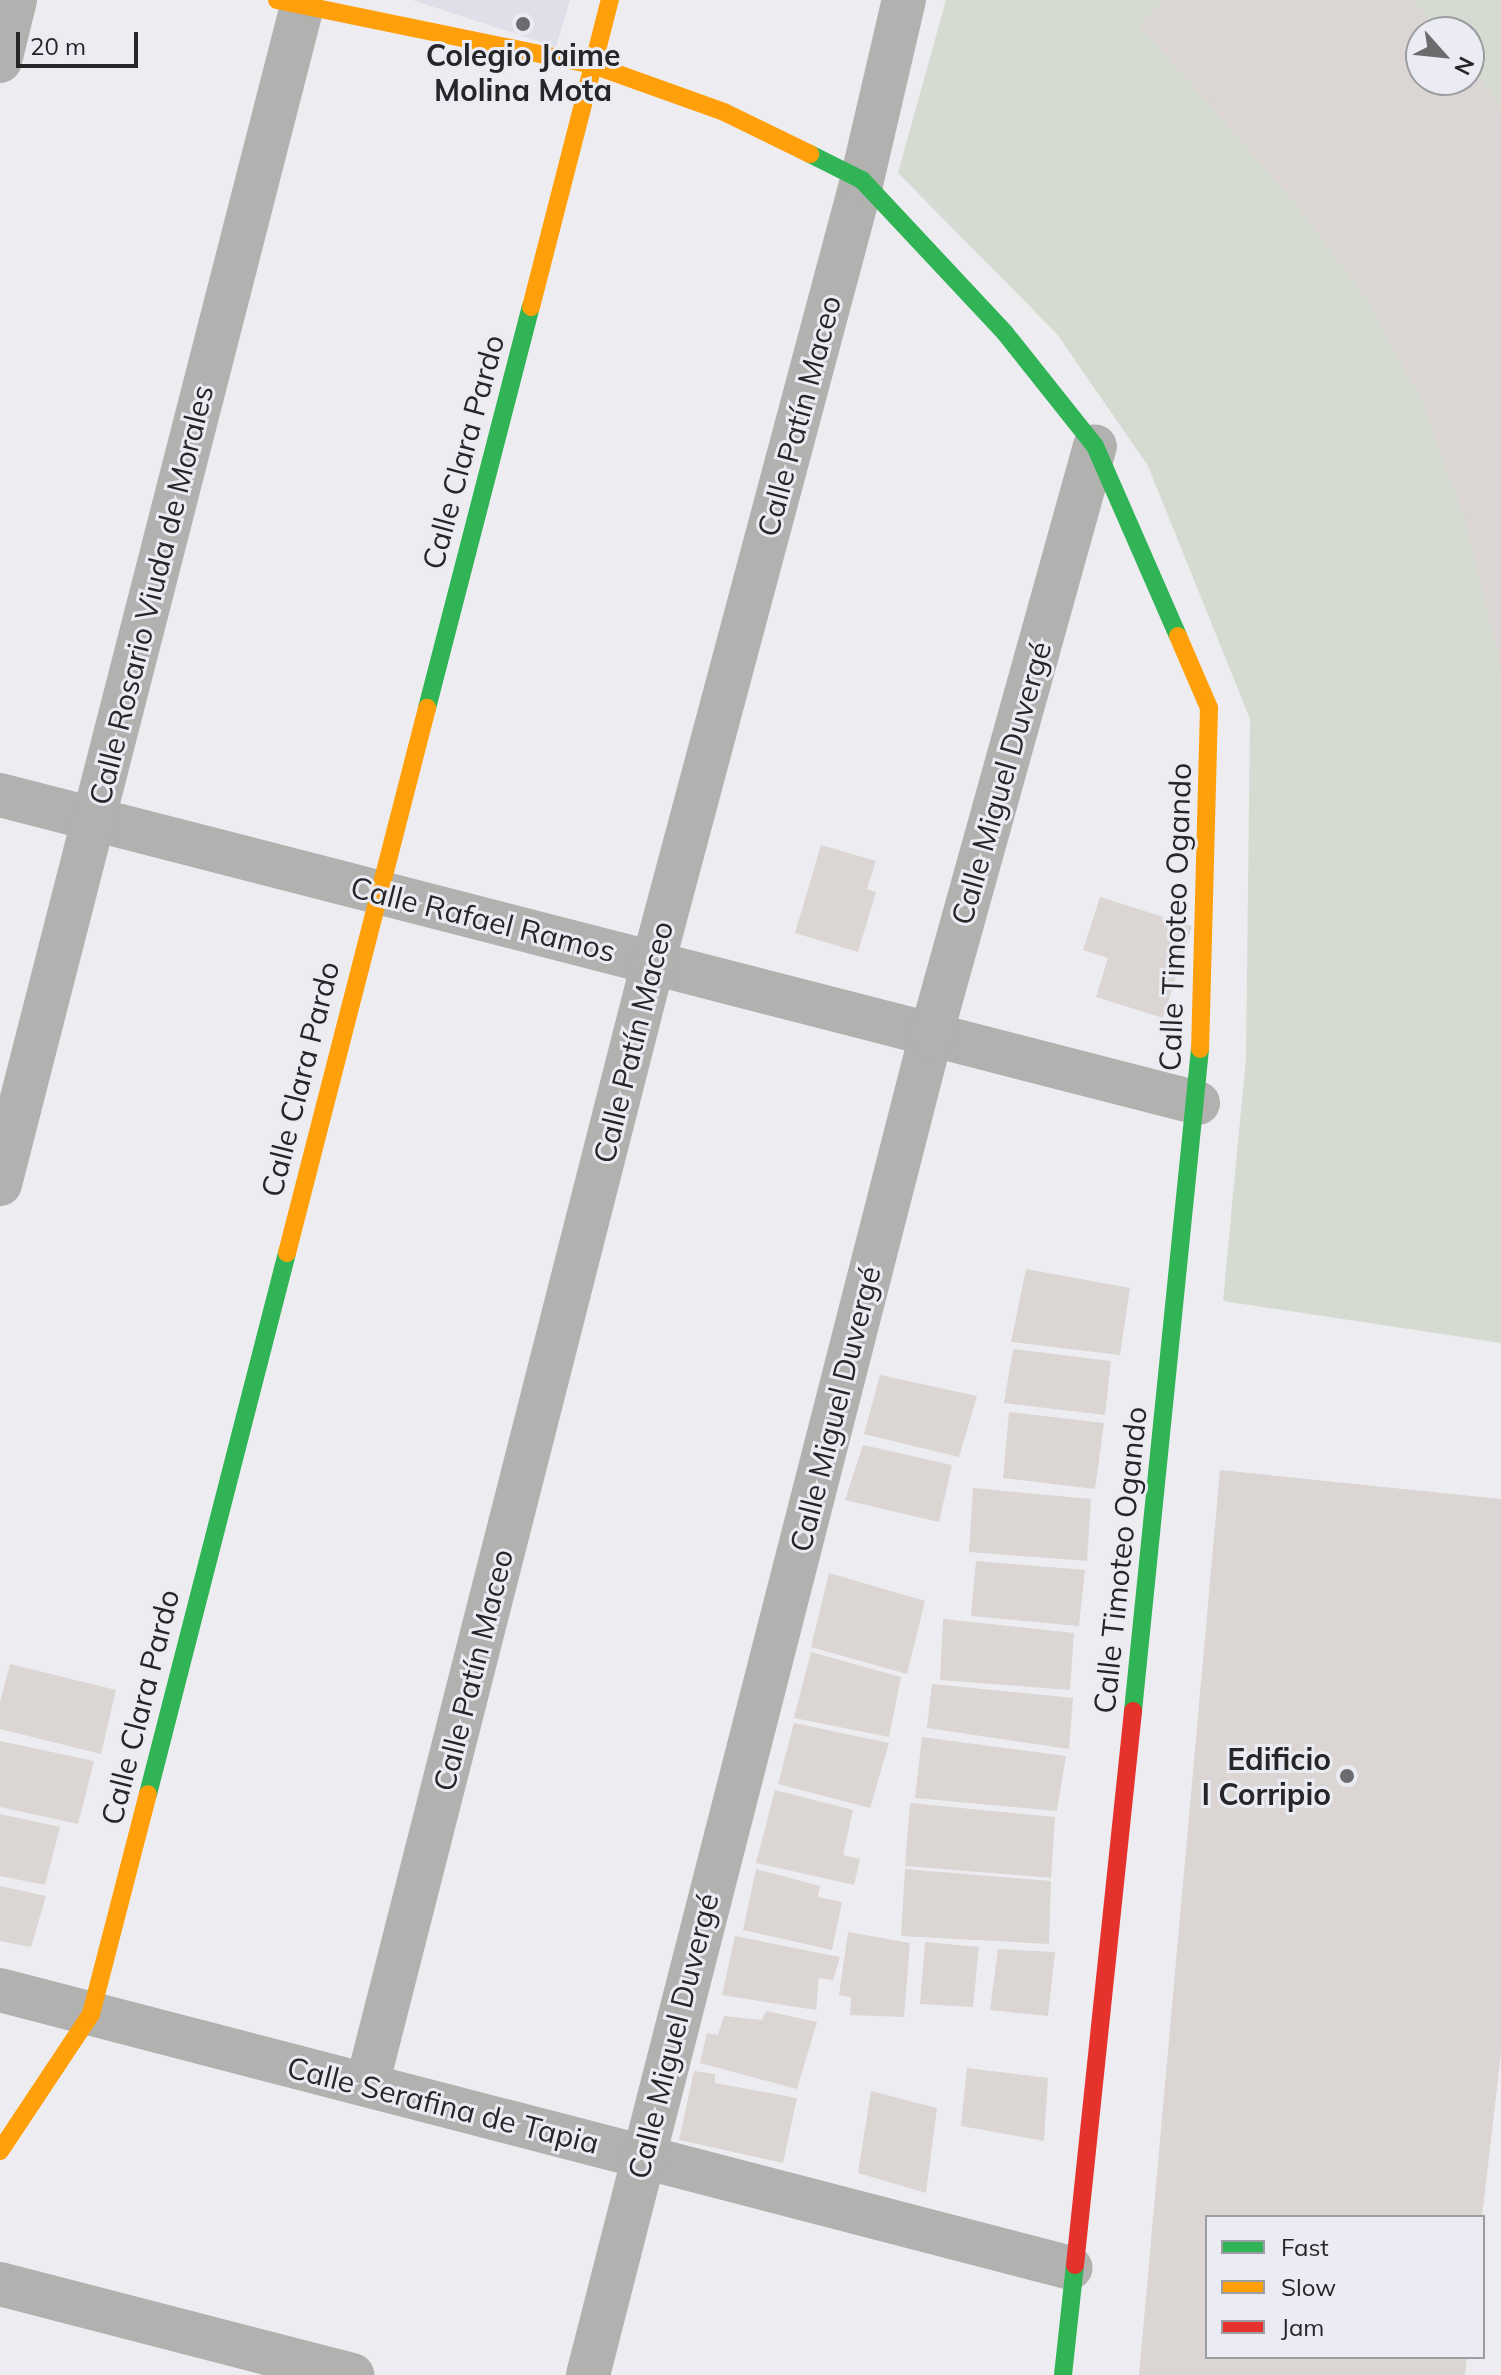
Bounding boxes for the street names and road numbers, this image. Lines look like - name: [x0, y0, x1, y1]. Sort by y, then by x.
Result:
- street label: Calle Patín Maceo: [750, 292, 848, 540]
- street label: Calle Clara Pardo: [414, 331, 512, 573]
- street label: Calle Rosario Viuda de Morales: [81, 381, 221, 809]
- street label: Calle Miguel Duvergé: [943, 637, 1059, 929]
- street label: Calle Timoteo Ogando: [1152, 762, 1198, 1072]
- street label: Calle Rafael Ramos: [347, 869, 619, 969]
- street label: Calle Patín Maceo: [586, 917, 680, 1167]
- street label: Calle Clara Pardo: [253, 958, 347, 1200]
- street label: Calle Miguel Duvergé: [782, 1263, 888, 1555]
- street label: Calle Timoteo Ogando: [1086, 1405, 1154, 1715]
- street label: Calle Patín Maceo: [426, 1545, 520, 1795]
- street label: Calle Clara Pardo: [93, 1586, 187, 1828]
- street label: Calle Miguel Duvergé: [620, 1890, 726, 2182]
- street label: Calle Serafina de Tapia: [283, 2049, 603, 2161]

